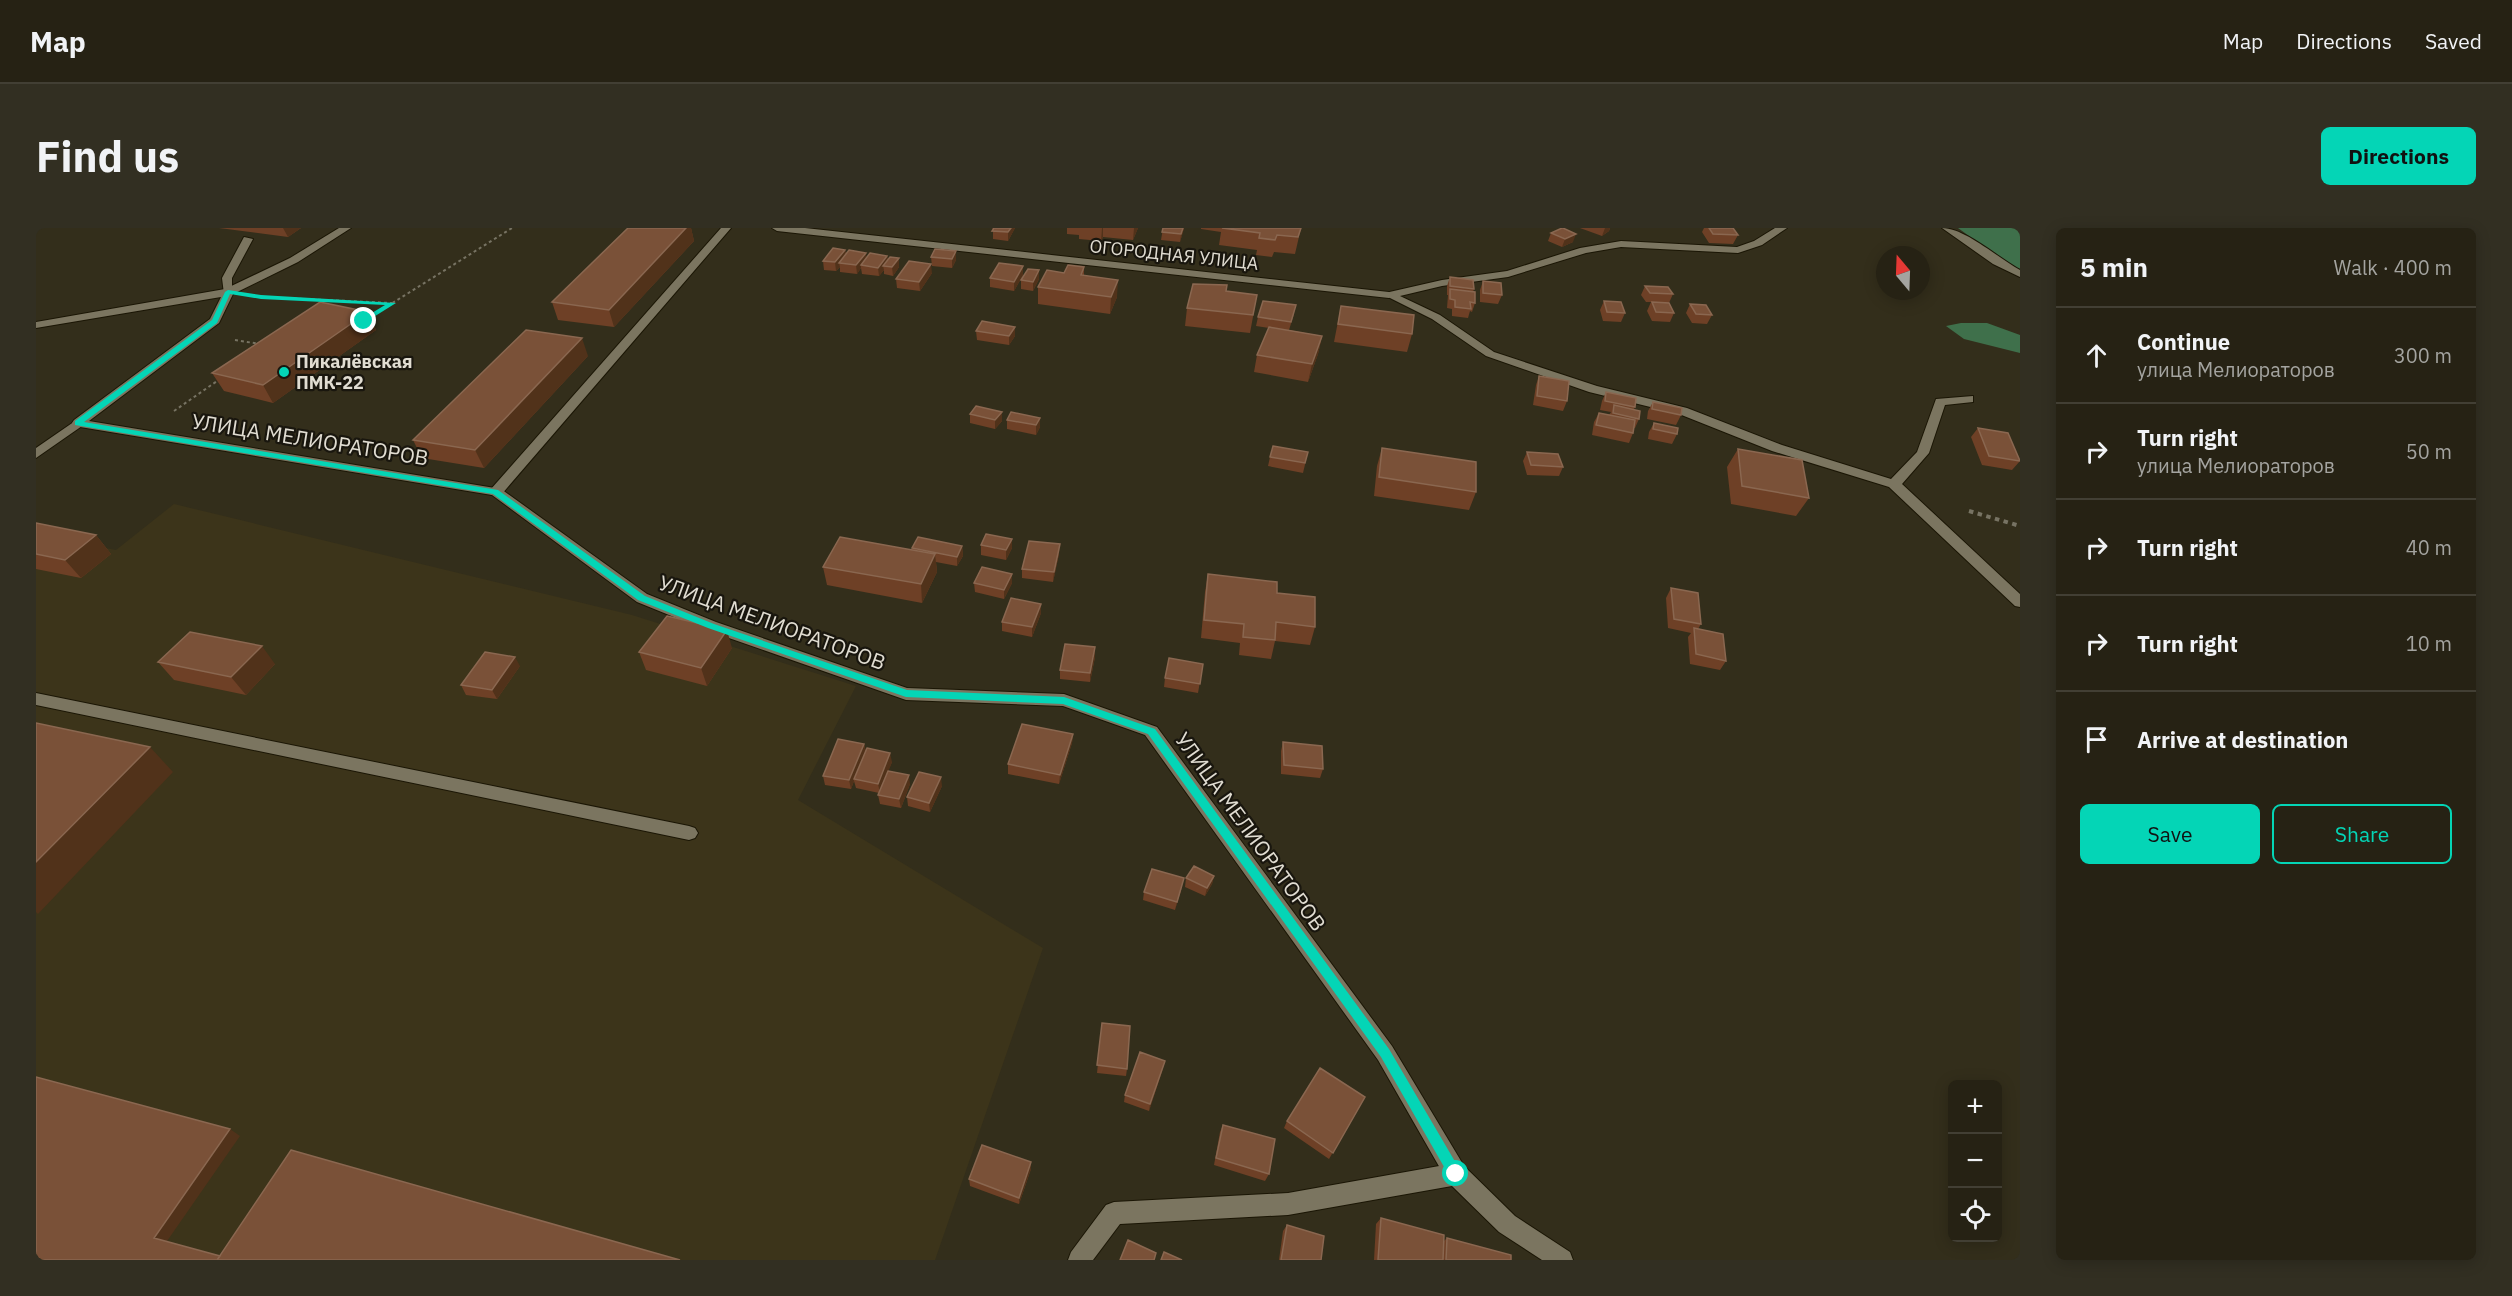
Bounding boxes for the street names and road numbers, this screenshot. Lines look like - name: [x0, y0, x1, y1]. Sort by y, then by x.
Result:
- street label: ОГОРОДНАЯ УЛИЦА: [1088, 234, 1260, 275]
- street label: УЛИЦА МЕЛИОРАТОРОВ: [190, 406, 431, 472]
- street label: УЛИЦА МЕЛИОРАТОРОВ: [655, 568, 890, 676]
- street label: УЛИЦА МЕЛИОРАТОРОВ: [1169, 726, 1332, 936]

